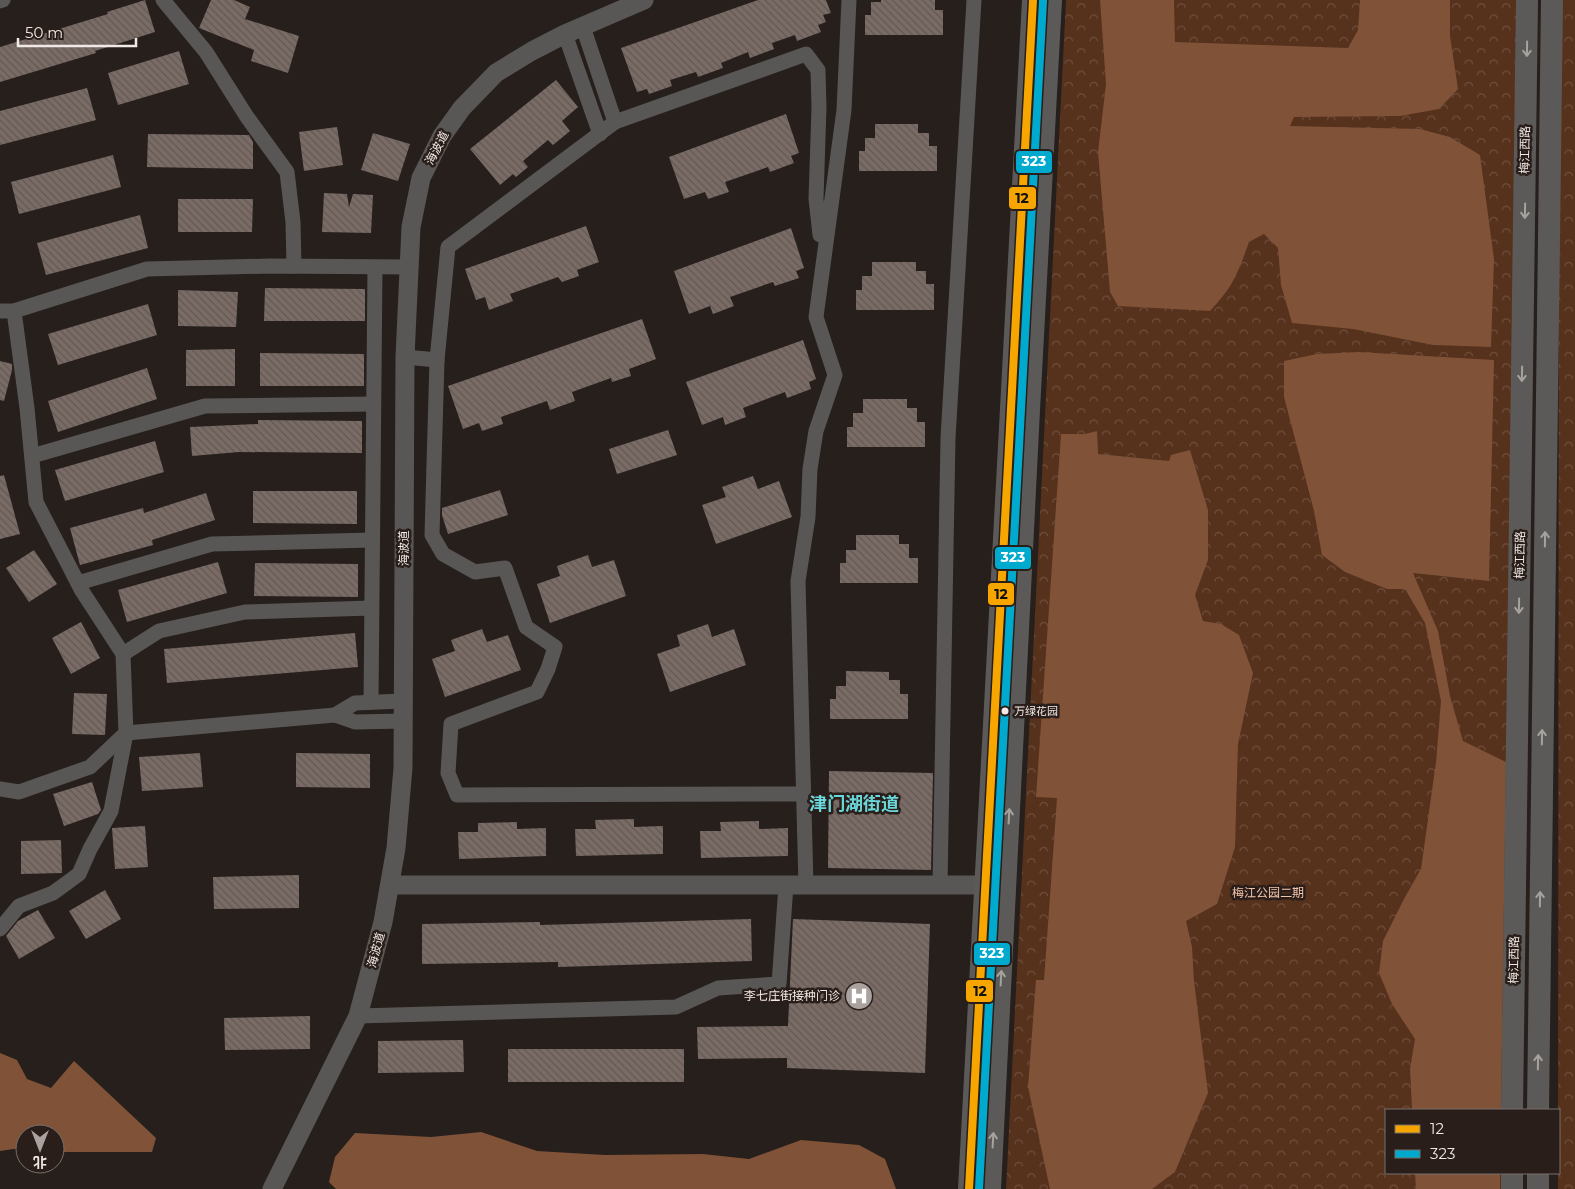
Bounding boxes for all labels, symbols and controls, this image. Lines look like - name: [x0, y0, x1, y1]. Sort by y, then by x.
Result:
- scale bar: [18, 15, 135, 47]
- text: 50 m: [25, 23, 63, 42]
- one-way arrow: [1522, 40, 1532, 56]
- street label: 梅江西路: [1517, 126, 1532, 174]
- street label: 海波道: [421, 128, 452, 167]
- line badge: 323: [1015, 150, 1053, 174]
- text: 323: [1021, 152, 1046, 170]
- line badge: 12: [1008, 186, 1037, 210]
- text: 12: [1015, 189, 1029, 207]
- one-way arrow: [1520, 203, 1529, 219]
- one-way arrow: [1517, 365, 1527, 381]
- street label: 海波道: [396, 530, 411, 566]
- street label: 梅江西路: [1512, 531, 1527, 579]
- one-way arrow: [1540, 531, 1550, 548]
- line badge: 323: [994, 546, 1032, 570]
- text: 323: [1000, 548, 1025, 566]
- line badge: 12: [987, 582, 1015, 606]
- text: 12: [994, 585, 1008, 603]
- one-way arrow: [1514, 598, 1524, 614]
- place label: 万绿花园: [1014, 704, 1058, 718]
- marker: 万绿花园: [1000, 706, 1010, 716]
- one-way arrow: [1538, 729, 1547, 745]
- district label: 津门湖街道: [809, 793, 899, 815]
- one-way arrow: [1004, 808, 1014, 824]
- park label: 梅江公园二期: [1232, 885, 1304, 900]
- one-way arrow: [1535, 891, 1545, 908]
- street label: 海波道: [364, 931, 387, 969]
- street label: 梅江西路: [1506, 936, 1521, 984]
- line badge: 323: [973, 942, 1011, 966]
- text: 323: [979, 944, 1004, 962]
- one-way arrow: [996, 970, 1006, 986]
- line badge: 12: [965, 979, 994, 1003]
- hospital icon: 李七庄街接种门诊: [844, 981, 874, 1011]
- text: 12: [973, 982, 987, 1000]
- place label: 李七庄街接种门诊: [744, 988, 840, 1003]
- one-way arrow: [1533, 1054, 1543, 1070]
- legend: [1385, 1109, 1560, 1174]
- text: 12: [1430, 1119, 1444, 1138]
- north arrow: [15, 1124, 65, 1174]
- one-way arrow: [989, 1133, 998, 1149]
- text: 323: [1430, 1144, 1455, 1163]
- text: 北: [33, 1153, 47, 1171]

